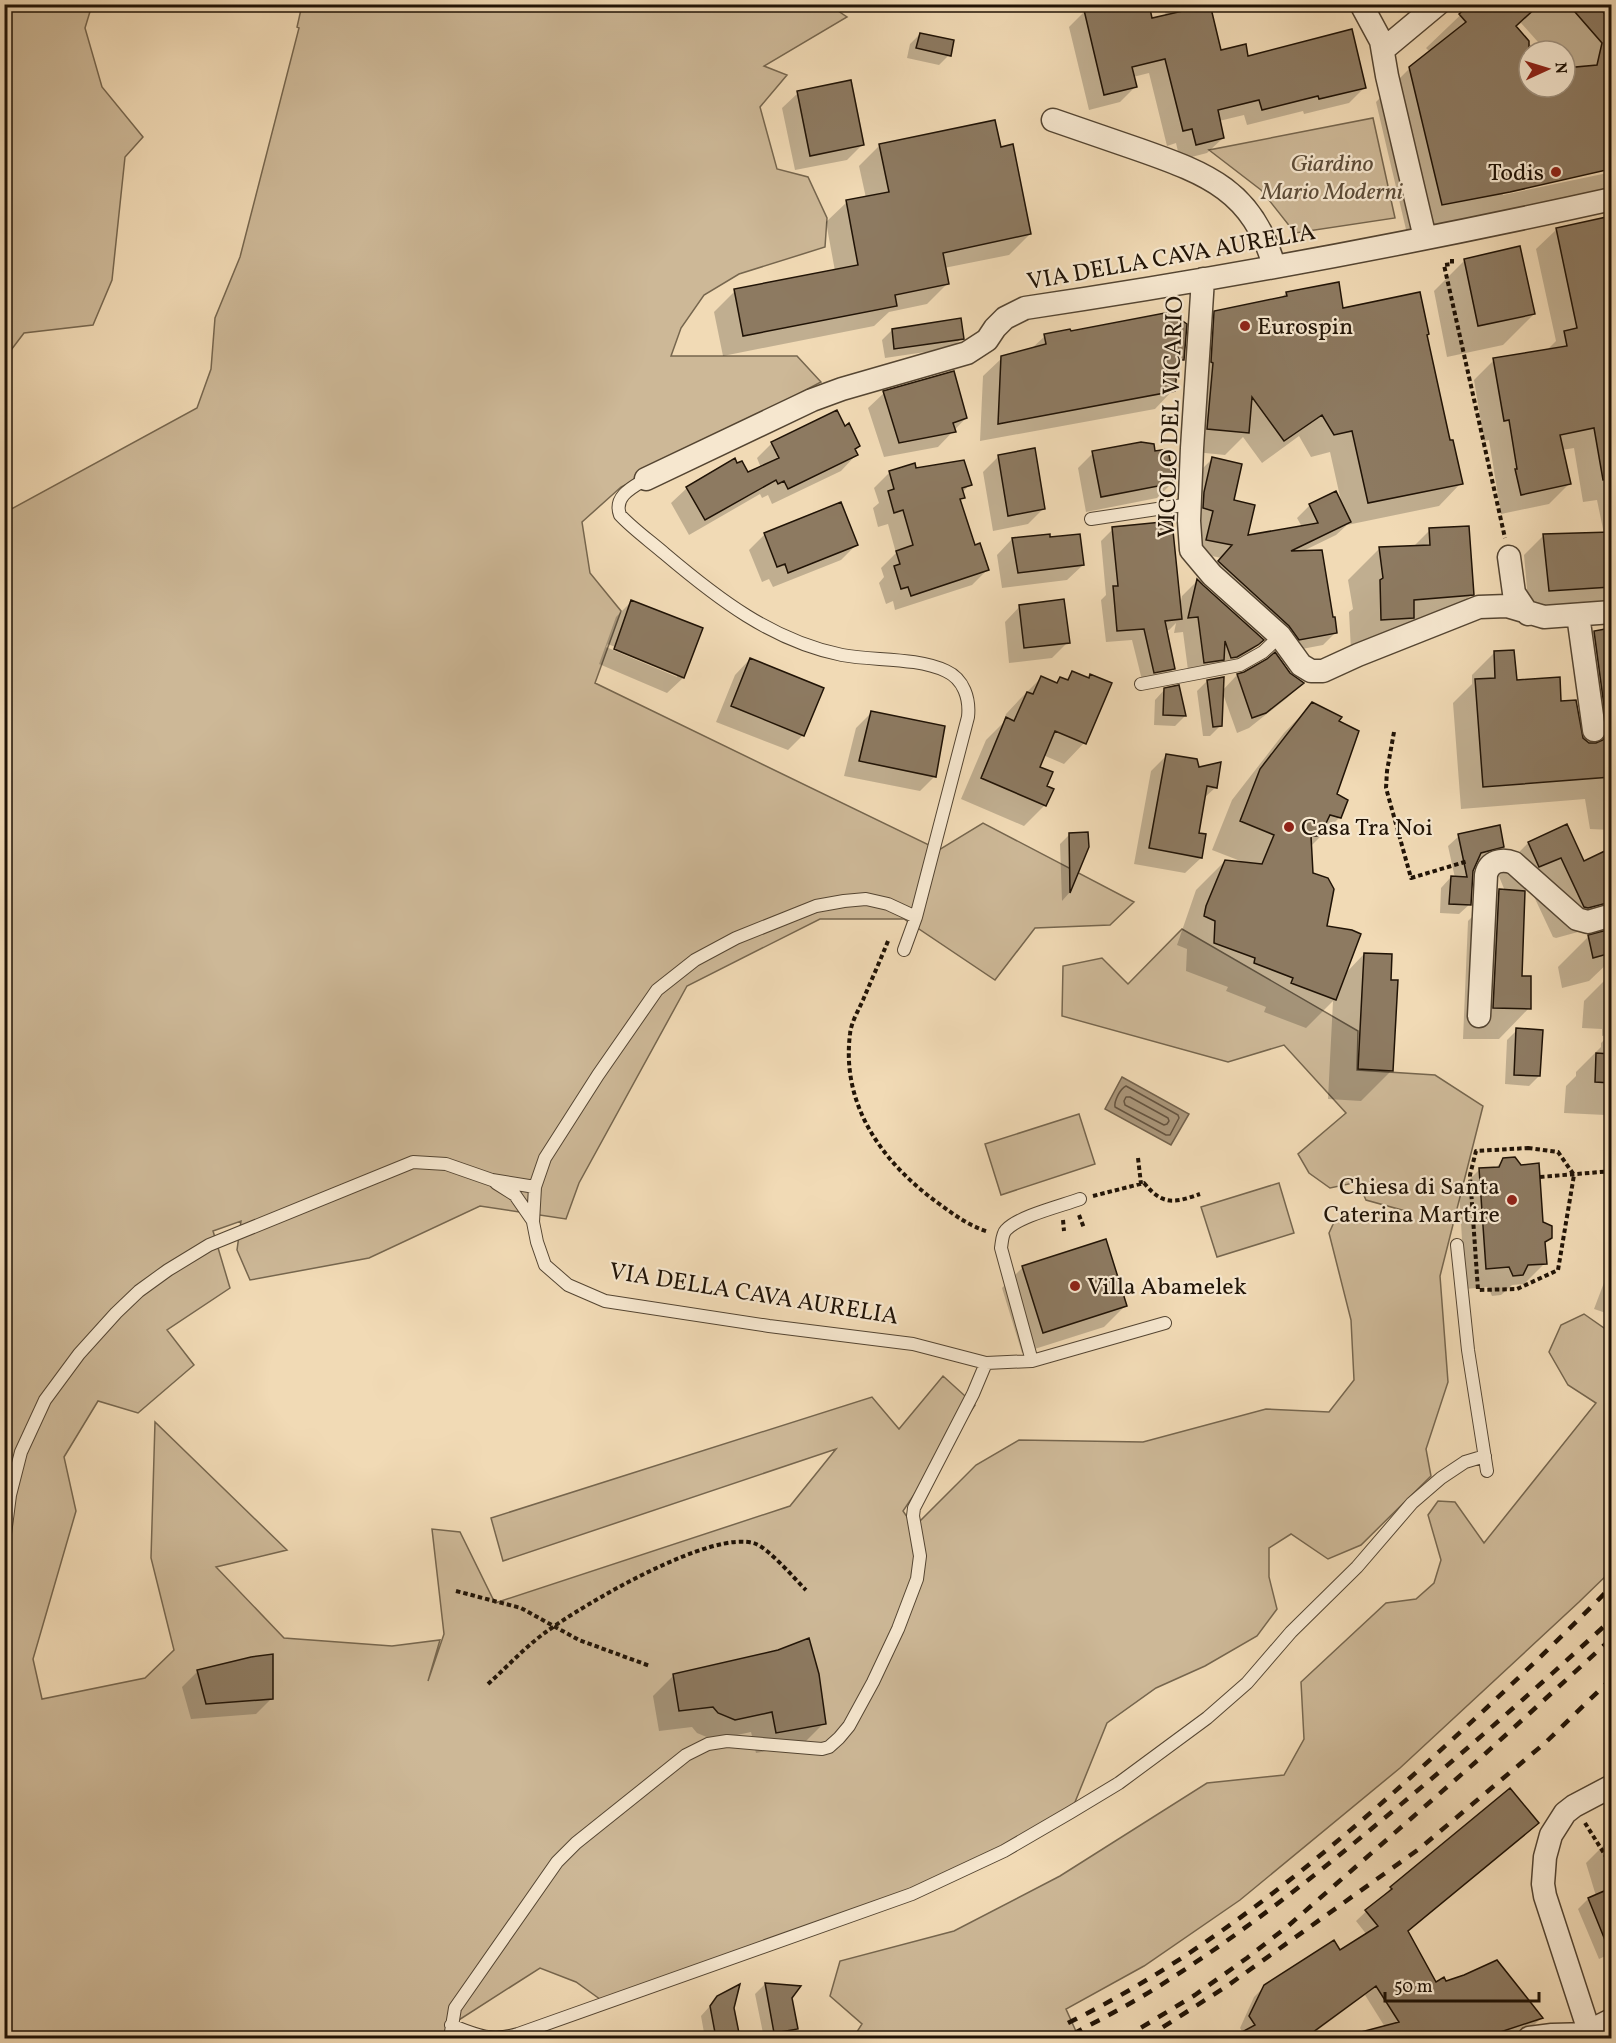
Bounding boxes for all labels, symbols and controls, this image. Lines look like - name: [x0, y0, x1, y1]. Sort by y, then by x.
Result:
- north arrow: [1517, 39, 1577, 99]
- text: N: [1549, 62, 1571, 75]
- park label: Giardino Mario Moderni: [1260, 148, 1404, 210]
- place label: Todis: [1488, 157, 1544, 191]
- marker: Todis: [1549, 165, 1563, 179]
- street label: VIA DELLA CAVA AURELIA: [1024, 216, 1318, 300]
- street label: VICOLO DEL VICARIO: [1151, 295, 1193, 539]
- place label: Eurospin: [1257, 311, 1353, 345]
- marker: Eurospin: [1238, 319, 1252, 333]
- place label: Casa Tra Noi: [1301, 812, 1433, 846]
- marker: Casa Tra Noi: [1282, 820, 1296, 834]
- place label: Chiesa di Santa Caterina Martire: [1323, 1171, 1500, 1233]
- marker: Chiesa di Santa Caterina Martire: [1505, 1193, 1519, 1207]
- street label: VIA DELLA CAVA AURELIA: [607, 1255, 901, 1335]
- place label: Villa Abamelek: [1087, 1271, 1247, 1305]
- marker: Villa Abamelek: [1068, 1279, 1082, 1293]
- scale bar: [1385, 1965, 1540, 2003]
- text: 50 m: [1394, 1975, 1433, 2000]

